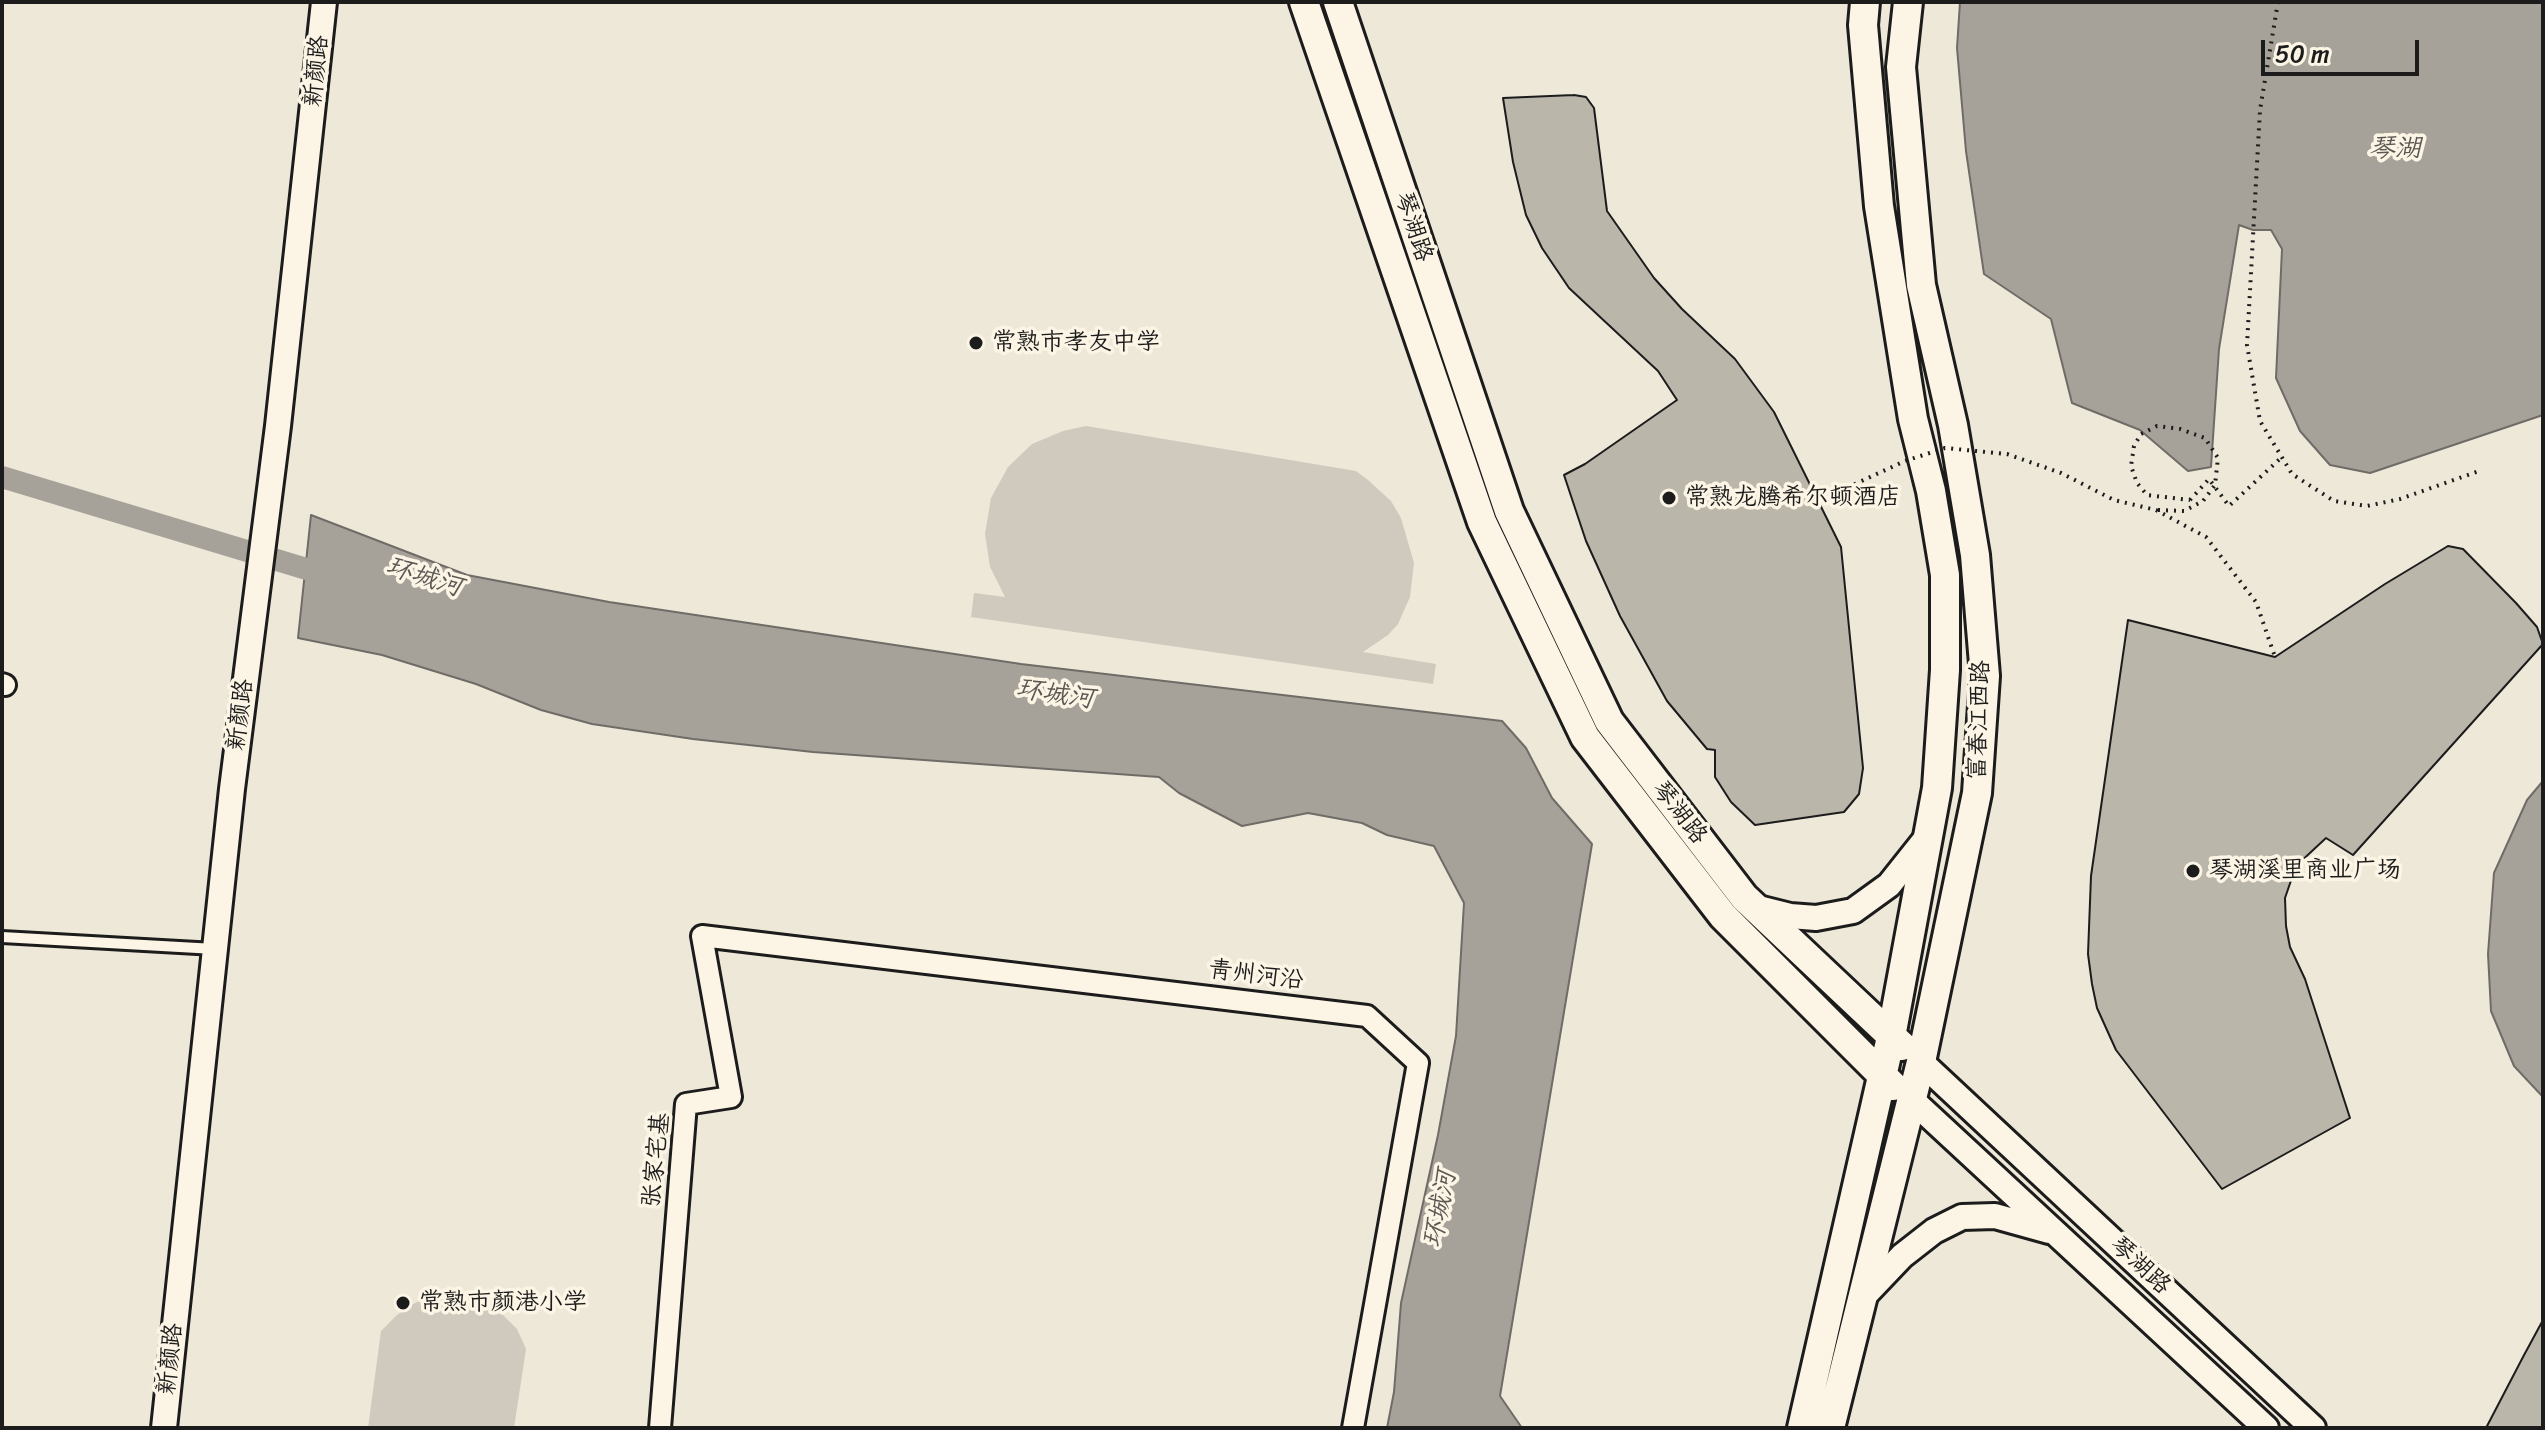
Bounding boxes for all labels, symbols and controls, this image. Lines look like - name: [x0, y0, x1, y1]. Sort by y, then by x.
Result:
- scale bar: [2265, 24, 2423, 74]
- text: 50 m: [2275, 33, 2330, 75]
- street label: 新颜路: [299, 34, 335, 108]
- water label: 琴湖: [2369, 133, 2421, 165]
- street label: 琴湖路: [1388, 188, 1438, 266]
- place label: 常熟市孝友中学: [992, 329, 1160, 357]
- marker: 常熟市孝友中学: [967, 334, 985, 352]
- place label: 常熟龙腾希尔顿酒店: [1685, 484, 1901, 512]
- marker: 常熟龙腾希尔顿酒店: [1660, 489, 1678, 507]
- water label: 环城河: [382, 552, 466, 604]
- street label: 富春江西路: [1964, 660, 1996, 780]
- water label: 环城河: [1014, 674, 1096, 716]
- street label: 新颜路: [222, 678, 260, 752]
- street label: 琴湖路: [1645, 776, 1713, 850]
- place label: 琴湖溪里商业广场: [2209, 857, 2401, 885]
- marker: 琴湖溪里商业广场: [2184, 862, 2202, 880]
- street label: 青州河沿: [1207, 956, 1305, 996]
- street label: 张家宅基: [638, 1111, 676, 1209]
- water label: 环城河: [1418, 1168, 1464, 1250]
- street label: 琴湖路: [2104, 1231, 2176, 1301]
- place label: 常熟市颜港小学: [419, 1289, 587, 1317]
- marker: 常熟市颜港小学: [394, 1294, 412, 1312]
- street label: 新颜路: [153, 1322, 189, 1396]

